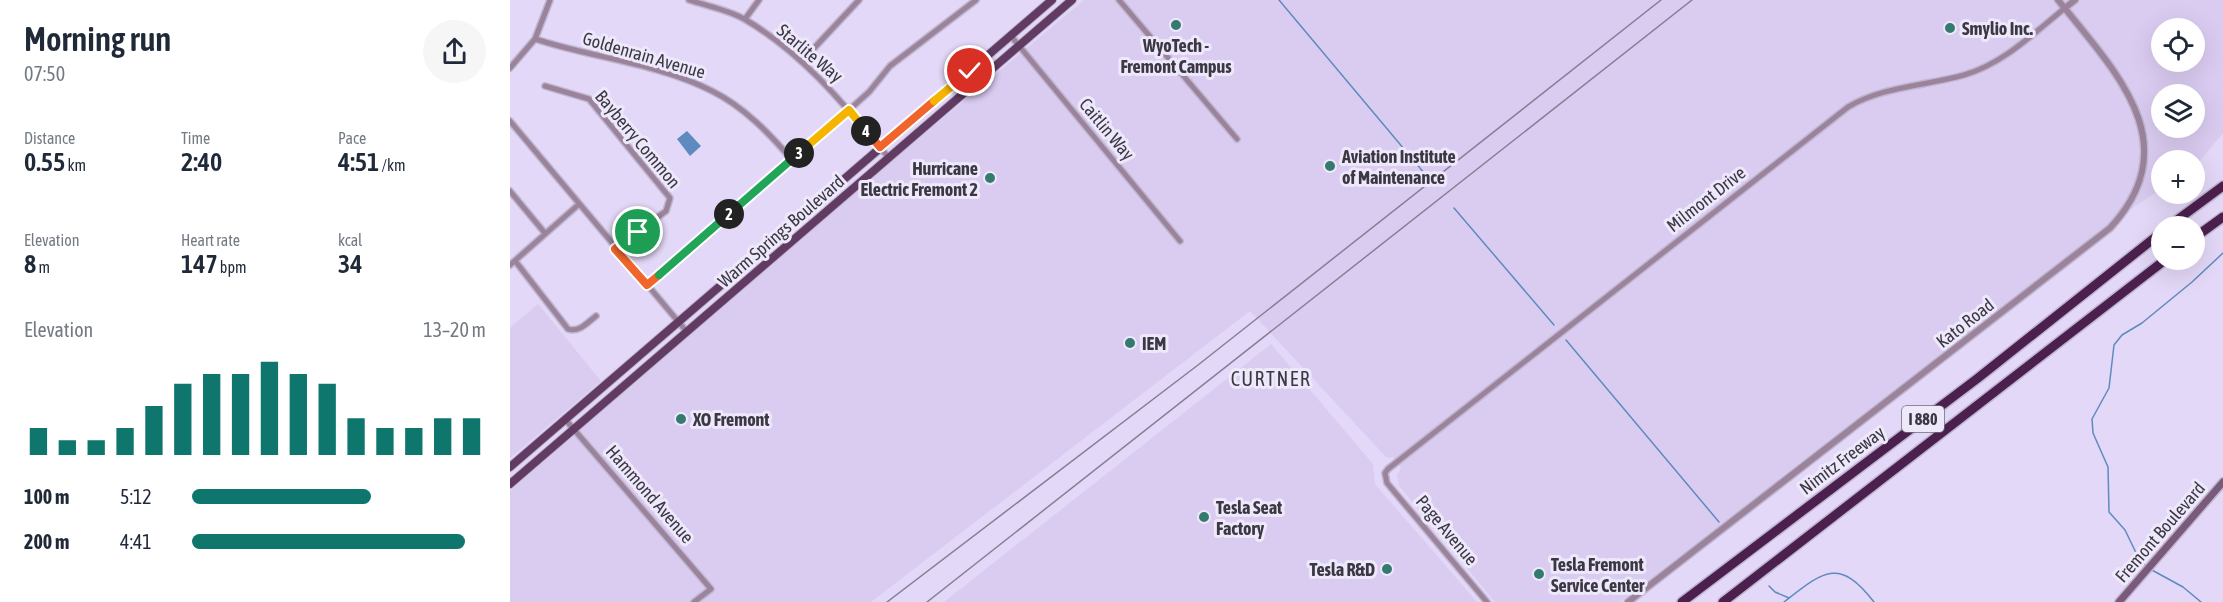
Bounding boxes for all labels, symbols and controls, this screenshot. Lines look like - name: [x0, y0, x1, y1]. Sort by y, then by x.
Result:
- marker: WyoTech - Fremont Campus: [1169, 18, 1183, 32]
- place label: Smylio Inc.: [1962, 18, 2033, 39]
- map controls: [2151, 18, 2205, 270]
- button: locate: [2151, 18, 2205, 72]
- street label: Starlite Way: [773, 19, 847, 87]
- text: Morning run: [24, 20, 171, 58]
- button: share: [423, 20, 486, 83]
- marker: Smylio Inc.: [1943, 21, 1957, 35]
- street label: Goldenrain Avenue: [580, 27, 708, 83]
- place label: WyoTech - Fremont Campus: [1120, 35, 1232, 77]
- pin: [944, 45, 995, 96]
- icon: check: [953, 54, 986, 87]
- text: 07:50: [24, 62, 65, 85]
- button: layers: [2151, 84, 2205, 138]
- street label: Bayberry Common: [591, 86, 685, 192]
- street label: Caitlin Way: [1075, 94, 1139, 164]
- pin: 4: [851, 116, 881, 146]
- text: 4: [862, 122, 870, 140]
- text: Distance: [24, 129, 75, 147]
- text: Time: [181, 129, 210, 147]
- text: Pace: [338, 129, 366, 147]
- pin: 3: [784, 138, 814, 168]
- text: 3: [795, 144, 803, 162]
- place label: Aviation Institute of Maintenance: [1341, 146, 1456, 188]
- text: 0.55: [24, 147, 65, 177]
- text: 2:40: [181, 147, 222, 177]
- text: 4:51: [338, 147, 379, 177]
- button: +: [2151, 150, 2205, 204]
- text: km: [65, 156, 86, 174]
- text: /km: [379, 156, 405, 174]
- place label: Hurricane Electric Fremont 2: [861, 158, 978, 200]
- marker: Aviation Institute of Maintenance: [1323, 159, 1337, 173]
- street label: Milmont Drive: [1663, 162, 1749, 236]
- street label: Warm Springs Boulevard: [714, 171, 848, 291]
- marker: Hurricane Electric Fremont 2: [983, 171, 997, 185]
- pin: 2: [714, 199, 744, 229]
- text: 2: [725, 205, 733, 223]
- pin: [612, 206, 663, 257]
- icon: arrive: [621, 215, 654, 248]
- button: −: [2151, 216, 2205, 270]
- text: Elevation: [24, 231, 79, 249]
- text: Heart rate: [181, 231, 240, 249]
- text: kcal: [338, 231, 362, 249]
- text: 8: [24, 249, 36, 279]
- text: 147: [181, 249, 218, 279]
- text: 34: [338, 249, 362, 279]
- text: m: [36, 258, 50, 276]
- text: bpm: [218, 258, 247, 276]
- street label: Kato Road: [1932, 294, 1998, 352]
- text: Elevation: [24, 318, 93, 341]
- text: 13–20 m: [423, 318, 486, 341]
- place label: IEM: [1142, 333, 1166, 354]
- marker: IEM: [1123, 336, 1137, 350]
- district label: CURTNER: [1231, 367, 1311, 390]
- road number: I 880: [1902, 406, 1944, 432]
- place label: XO Fremont: [692, 409, 770, 430]
- marker: XO Fremont: [674, 412, 688, 426]
- street label: Nimitz Freeway: [1795, 421, 1889, 499]
- street label: Hammond Avenue: [602, 441, 698, 547]
- street label: Fremont Boulevard: [2111, 478, 2209, 586]
- text: 100 m: [24, 485, 69, 508]
- text: 5:12: [120, 485, 152, 508]
- street label: Page Avenue: [1412, 491, 1482, 569]
- place label: Tesla Seat Factory: [1216, 497, 1283, 539]
- marker: Tesla Seat Factory: [1197, 510, 1211, 524]
- text: 200 m: [24, 530, 69, 553]
- text: 4:41: [120, 530, 152, 553]
- place label: Tesla Fremont Service Center: [1551, 554, 1645, 596]
- place label: Tesla R&D: [1310, 559, 1375, 580]
- marker: Tesla R&D: [1380, 562, 1394, 576]
- marker: Tesla Fremont Service Center: [1532, 567, 1546, 581]

